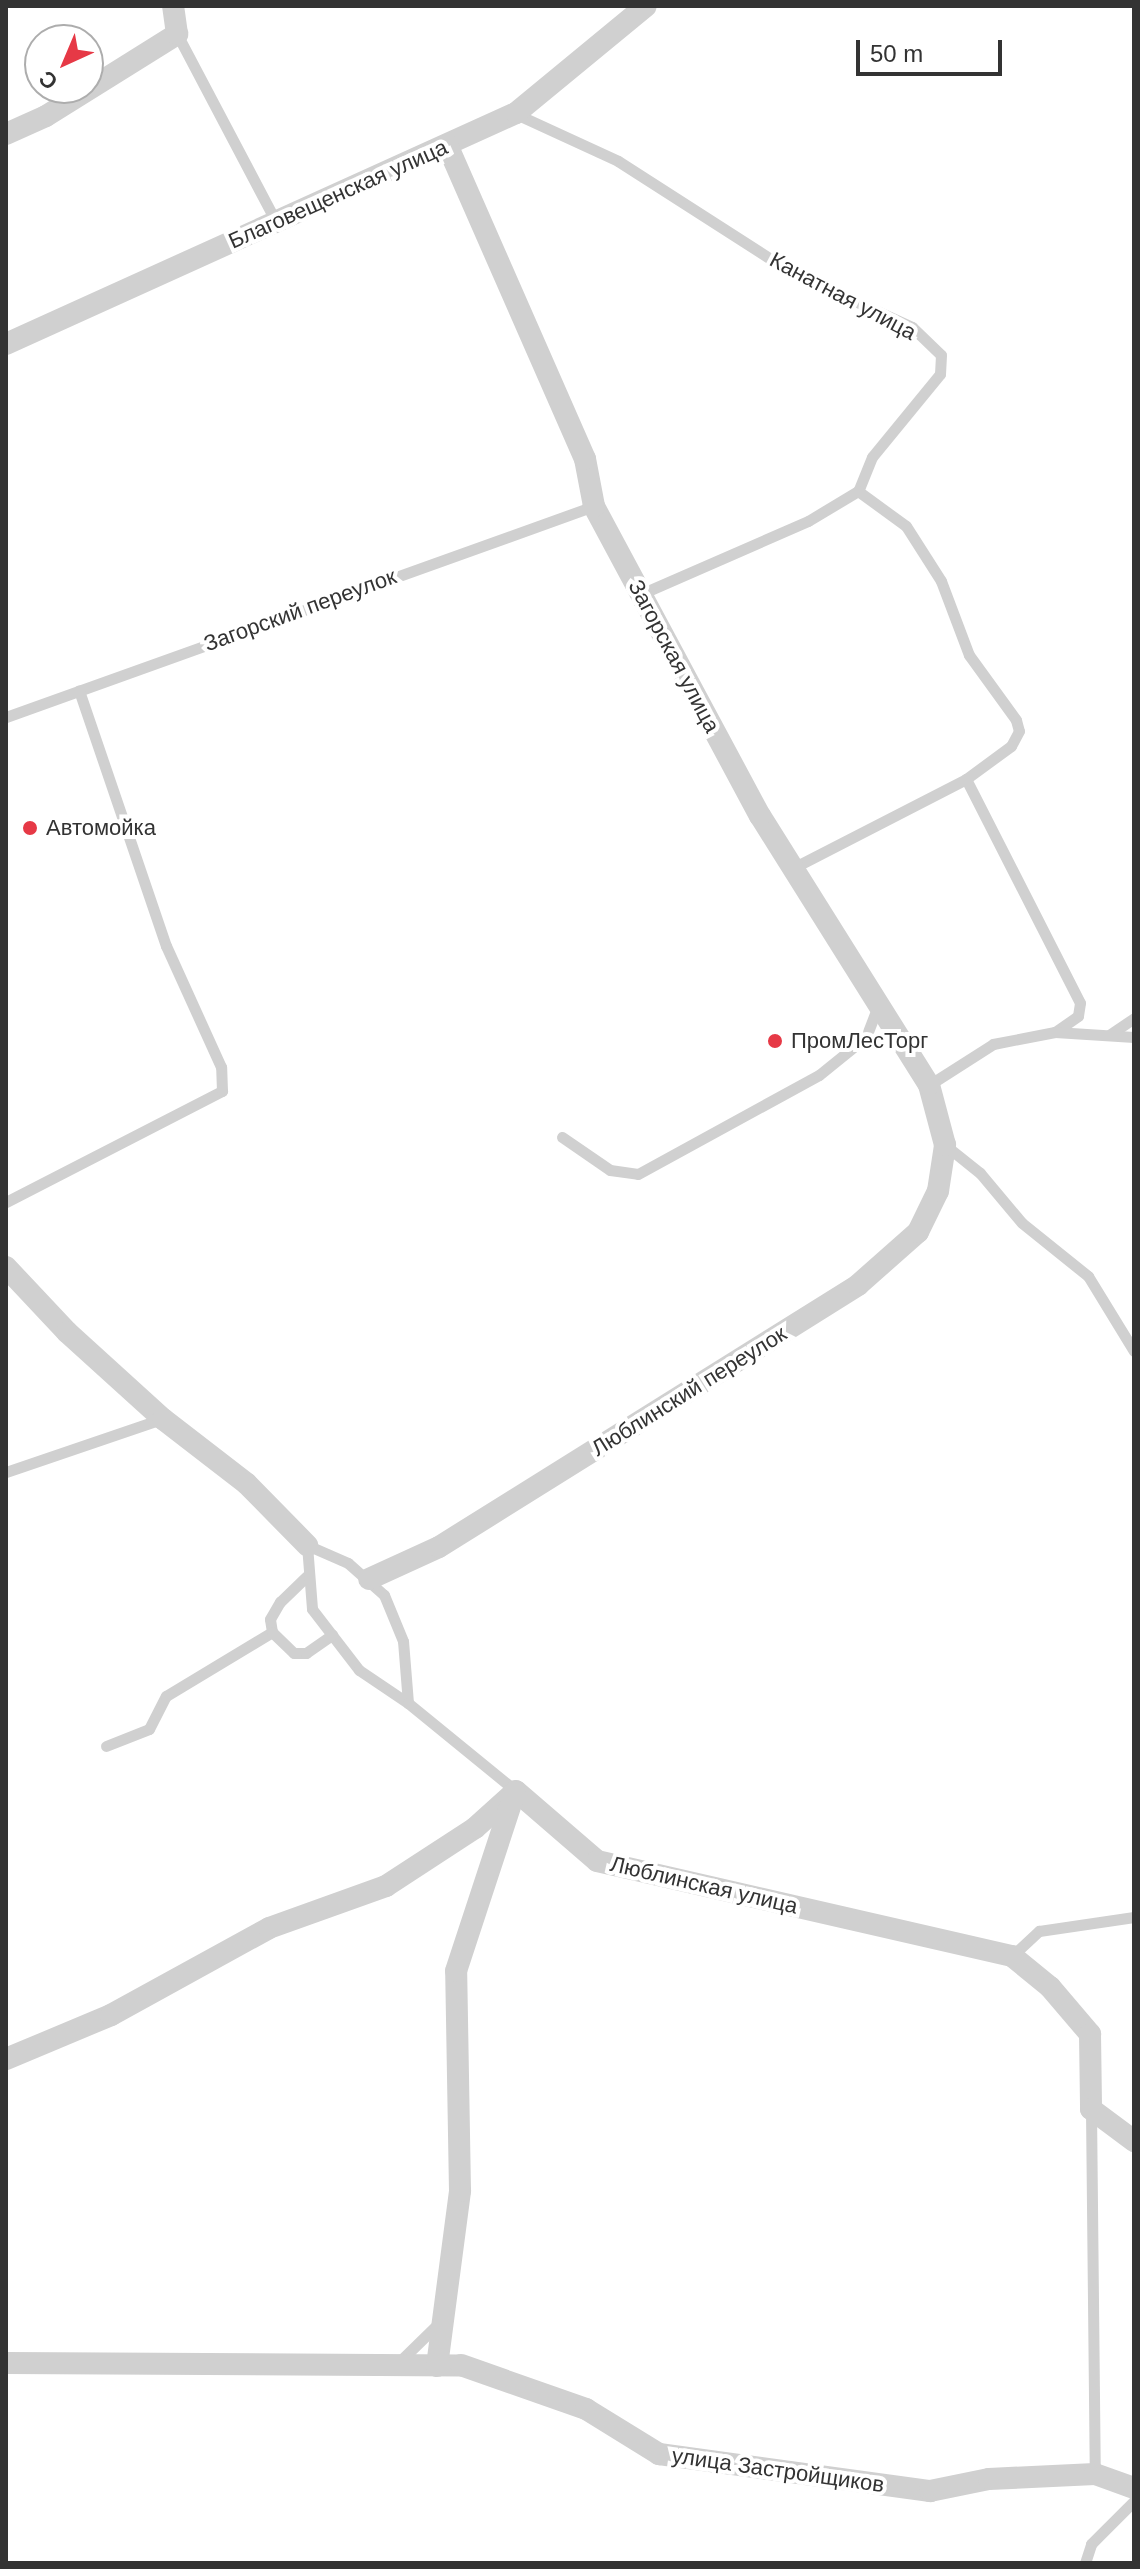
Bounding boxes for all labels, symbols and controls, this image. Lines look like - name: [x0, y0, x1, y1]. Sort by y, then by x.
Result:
- north arrow: [24, 24, 104, 104]
- scale bar: [860, 24, 1006, 74]
- text: 50 m: [870, 40, 923, 67]
- text: С: [34, 66, 63, 95]
- street label: Благовещенская улица: [224, 134, 452, 254]
- street label: Канатная улица: [765, 246, 921, 346]
- street label: Загорский переулок: [200, 563, 400, 657]
- street label: Загорская улица: [623, 575, 725, 737]
- place label: Автомойка: [46, 815, 156, 841]
- marker: Автомойка: [21, 819, 39, 837]
- place label: ПромЛесТорг: [791, 1028, 928, 1054]
- marker: ПромЛесТорг: [766, 1032, 784, 1050]
- street label: Люблинский переулок: [587, 1320, 791, 1462]
- street label: Люблинская улица: [608, 1851, 800, 1919]
- street label: улица Застройщиков: [670, 2442, 886, 2498]

